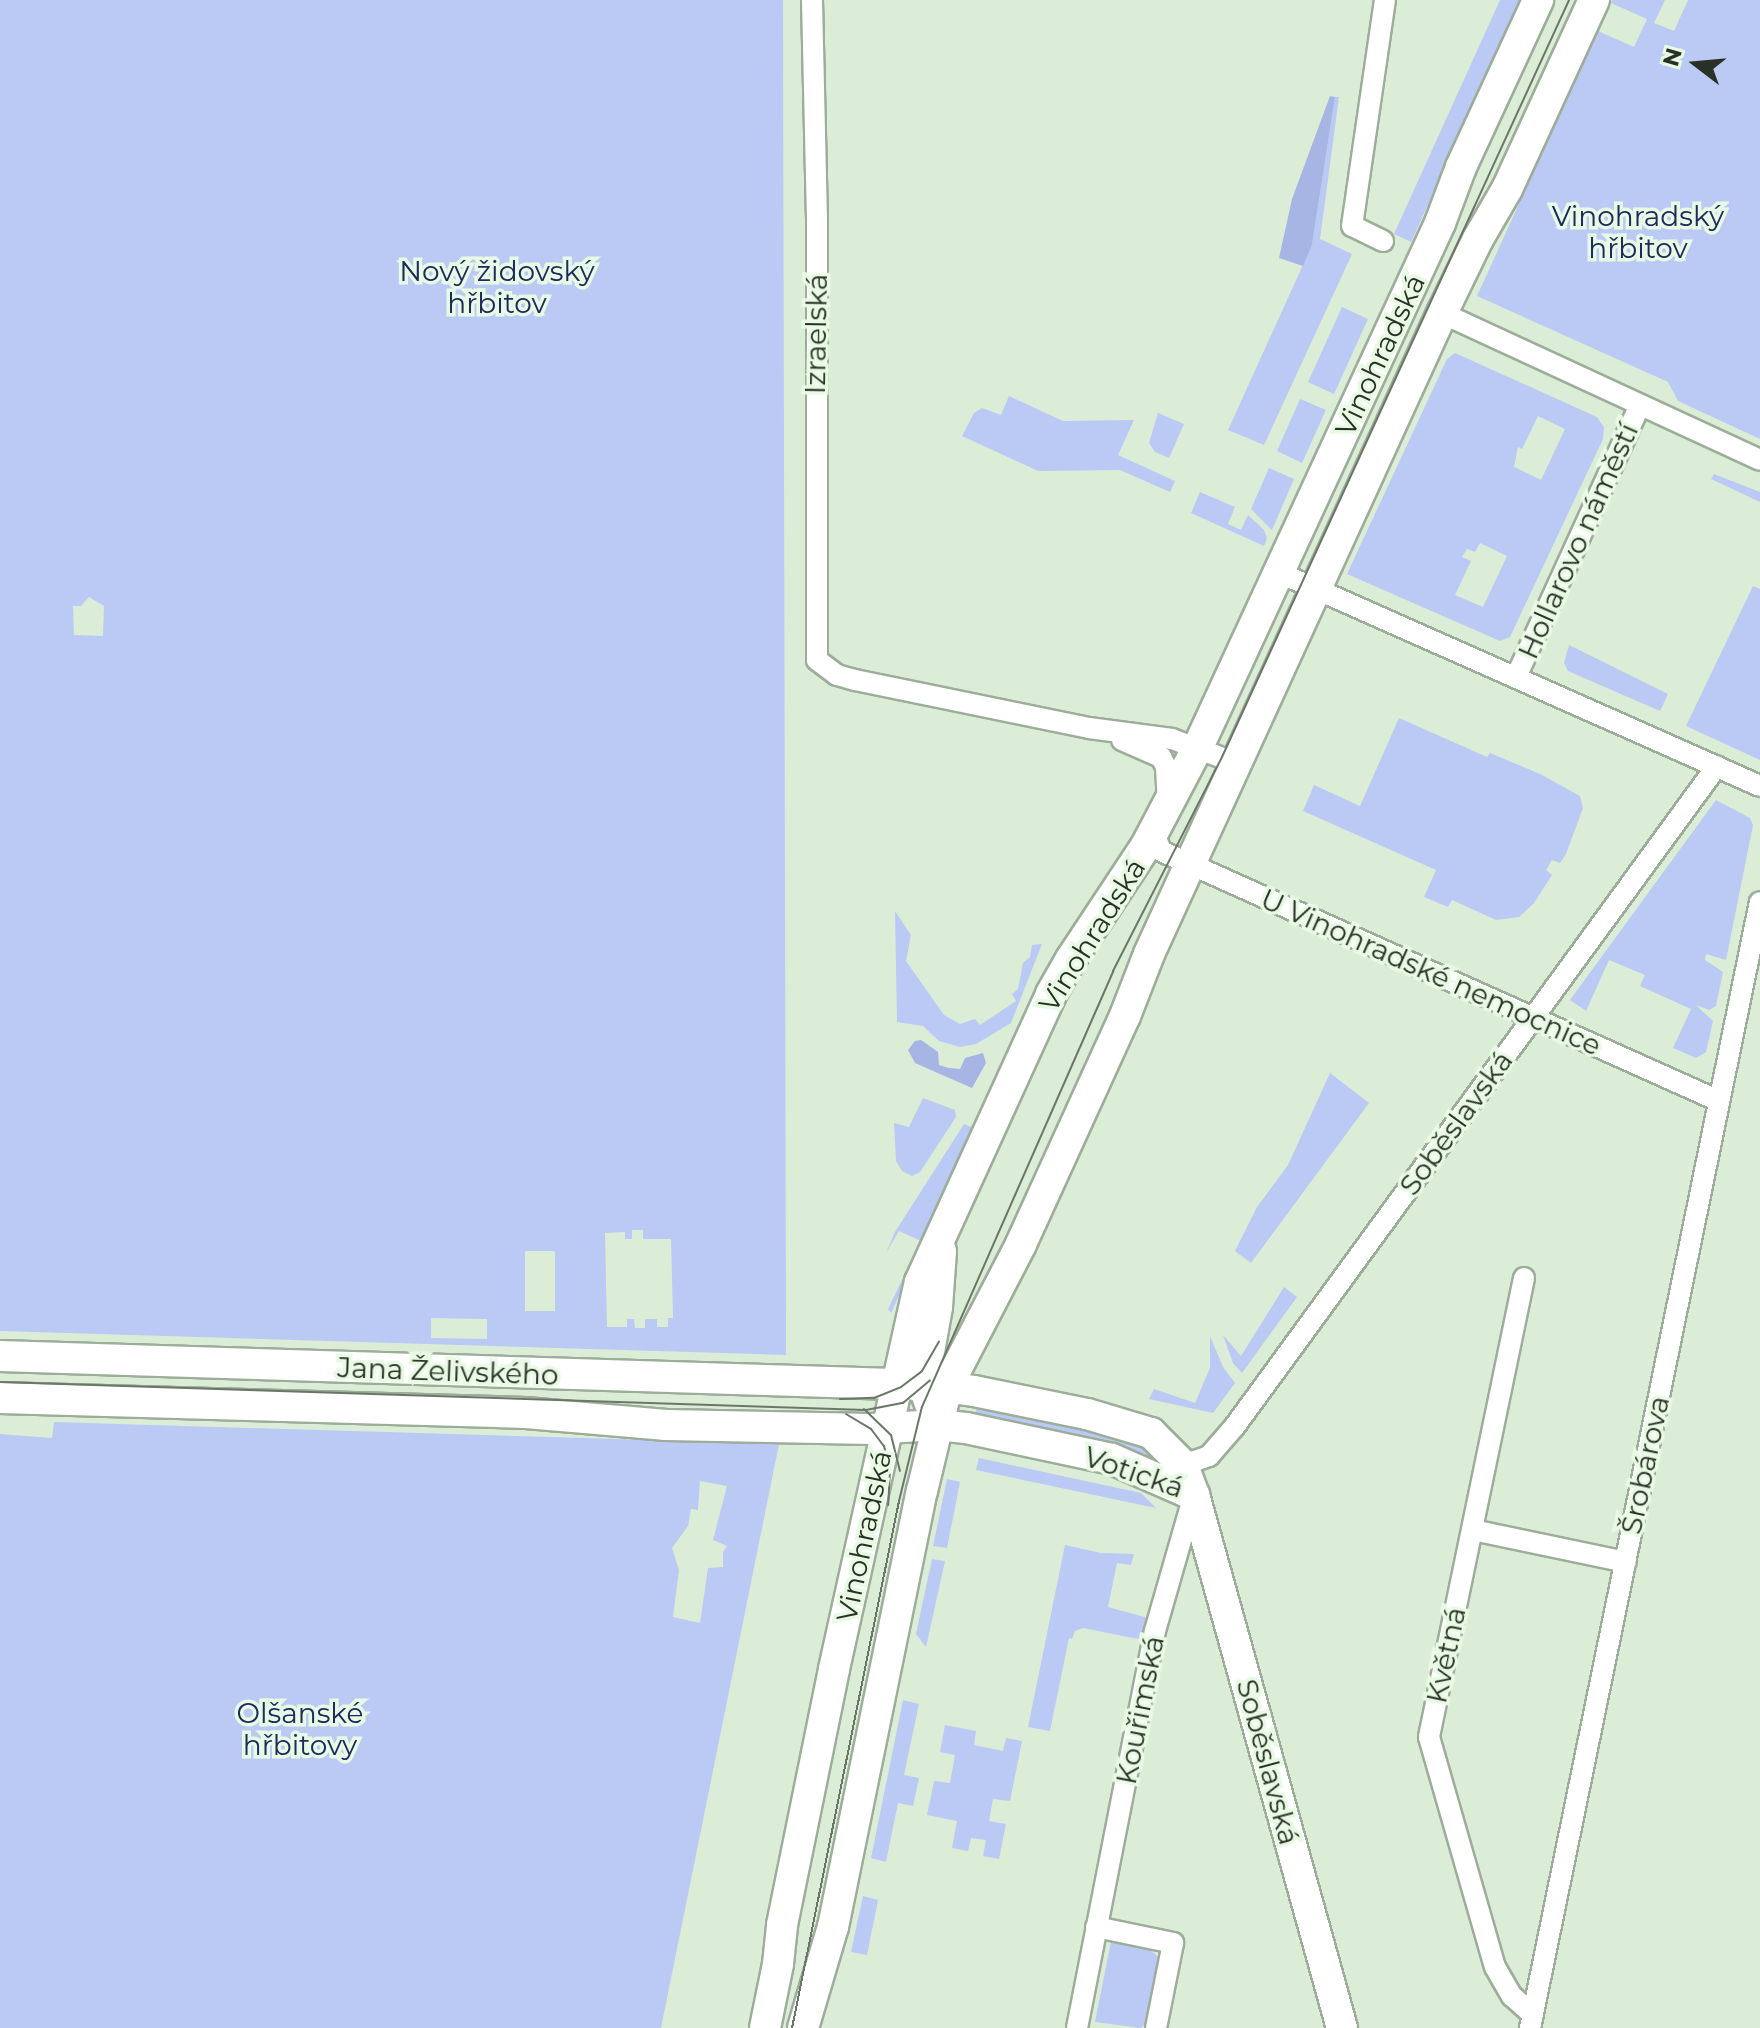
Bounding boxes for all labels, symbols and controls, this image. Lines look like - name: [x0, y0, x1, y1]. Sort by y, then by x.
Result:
- north arrow: [1656, 24, 1736, 104]
- text: N: [1657, 45, 1688, 70]
- park label: Vinohradský hřbitov: [1552, 199, 1724, 265]
- park label: Nový židovský hřbitov: [399, 254, 595, 320]
- street label: Vinohradská: [1328, 269, 1432, 441]
- street label: Izraelská: [798, 273, 834, 395]
- street label: Hollarovo náměstí: [1511, 418, 1645, 664]
- street label: Vinohradská: [1032, 852, 1152, 1018]
- street label: U Vinohradské nemocnice: [1256, 882, 1606, 1062]
- street label: Soběslavská: [1393, 1044, 1519, 1202]
- street label: Jana Želivského: [337, 1350, 559, 1392]
- street label: Šrobárova: [1614, 1393, 1676, 1537]
- street label: Votická: [1080, 1439, 1188, 1505]
- street label: Vinohradská: [829, 1447, 899, 1625]
- street label: Květná: [1419, 1604, 1473, 1706]
- street label: Kouřimská: [1109, 1633, 1171, 1787]
- street label: Soběslavská: [1230, 1676, 1306, 1848]
- park label: Olšanské hřbitovy: [237, 1696, 363, 1762]

